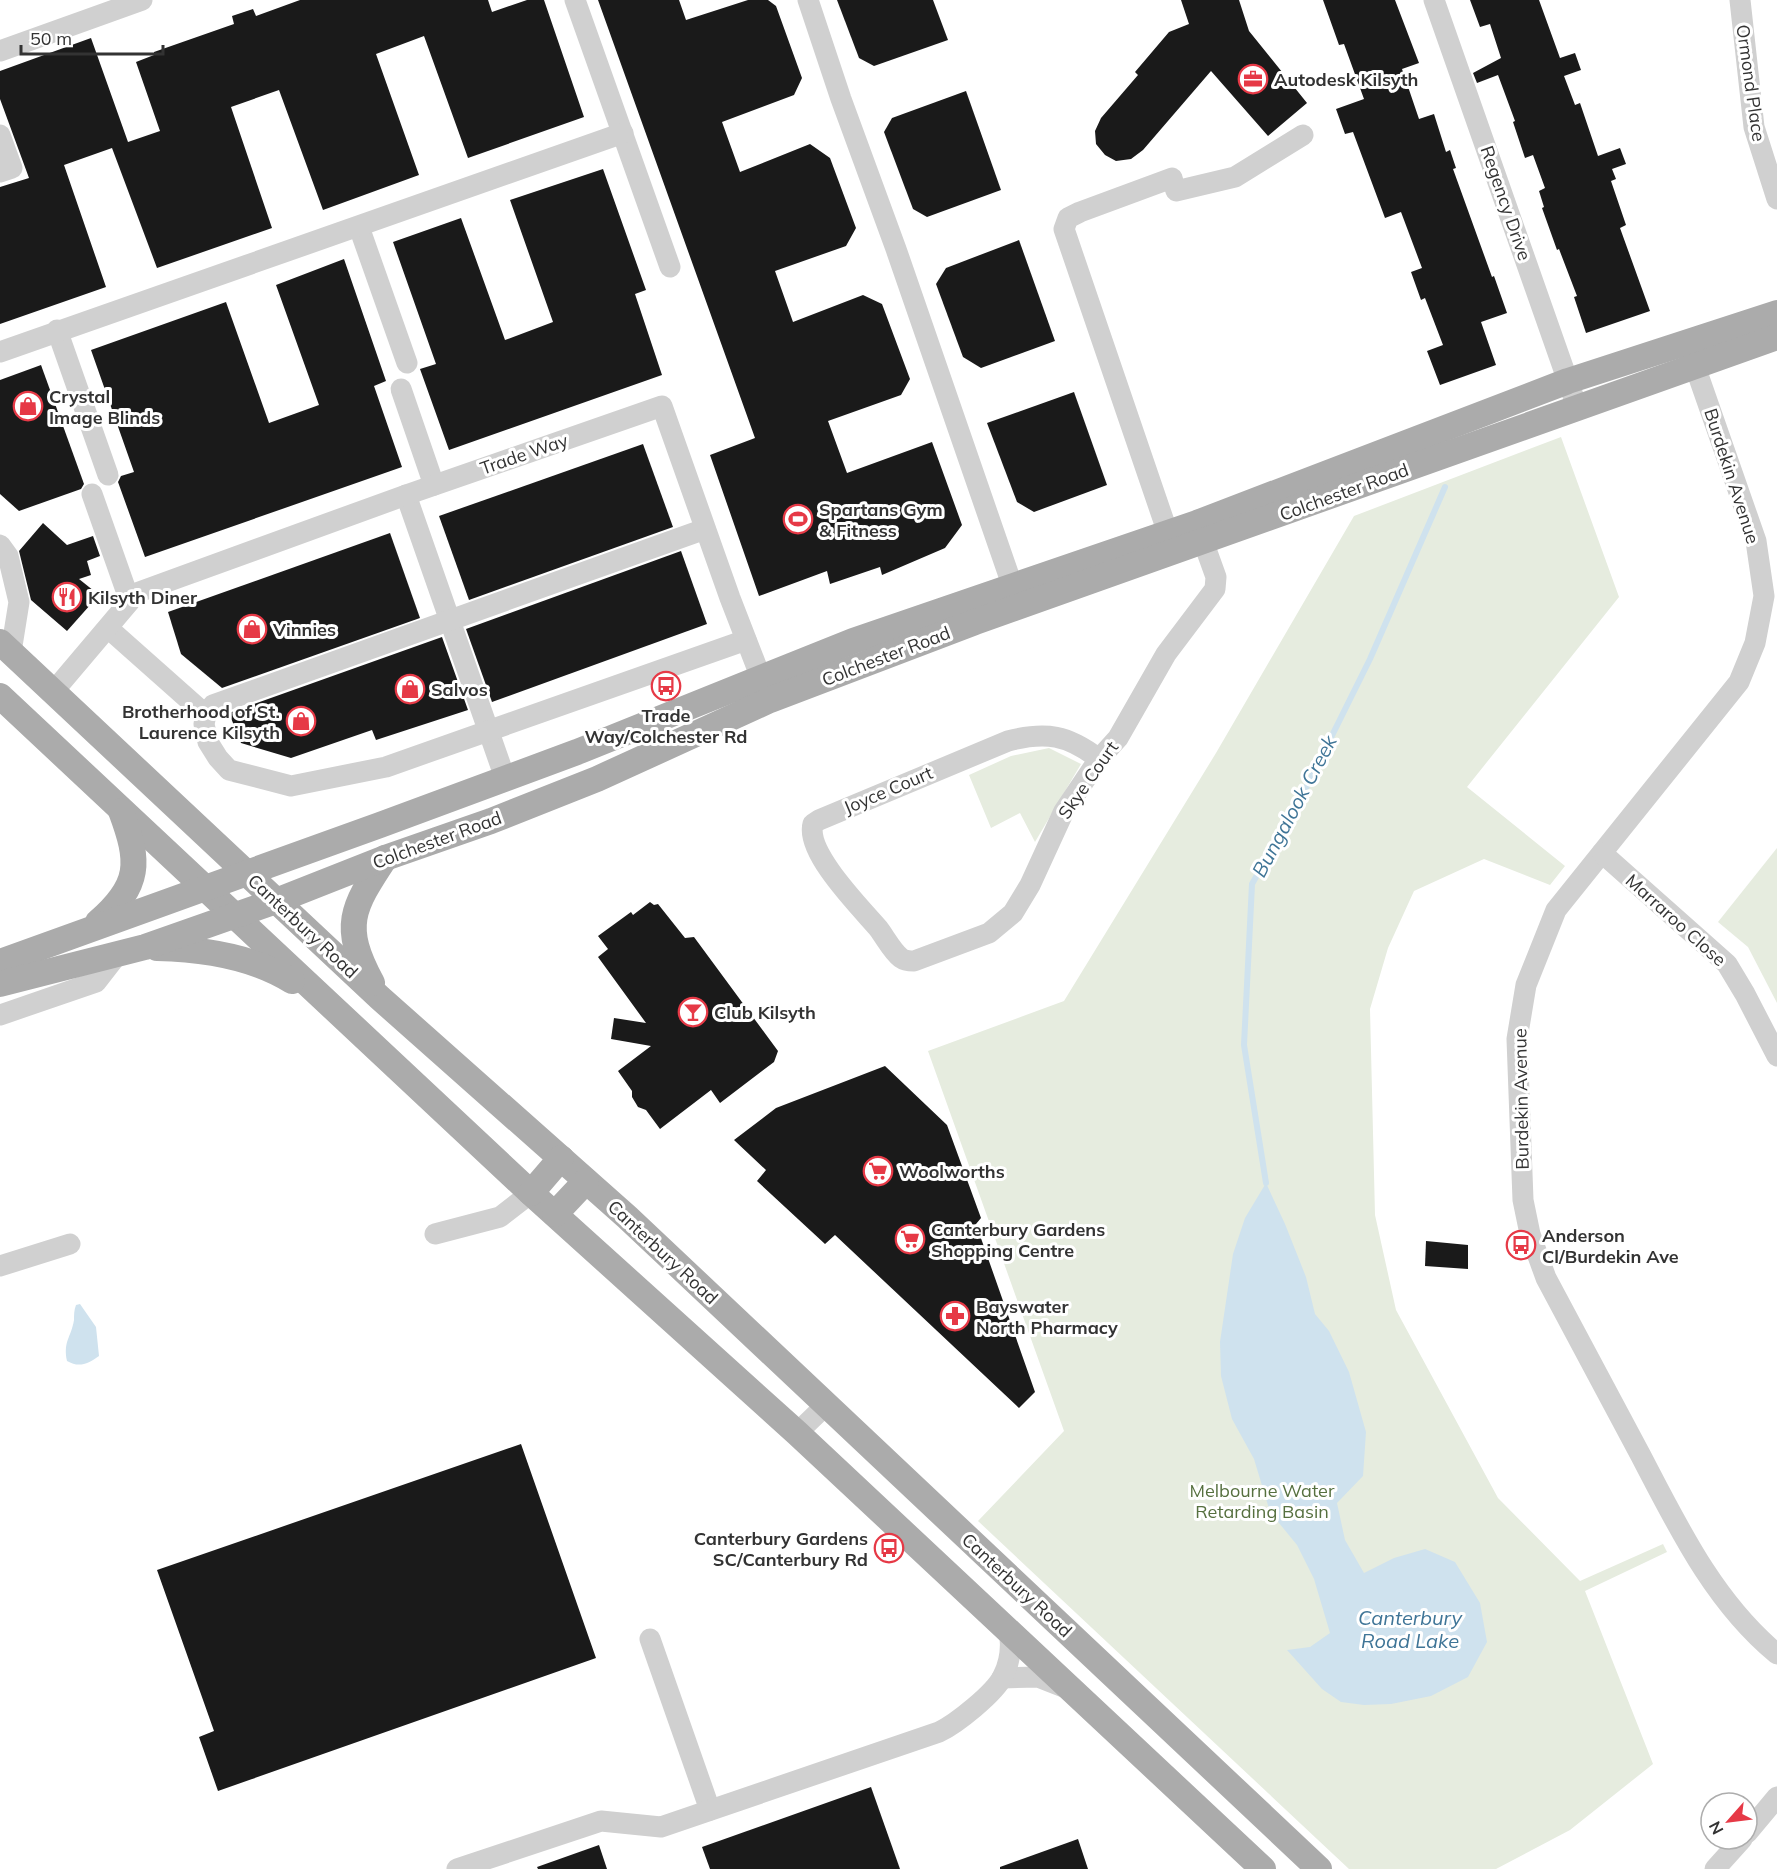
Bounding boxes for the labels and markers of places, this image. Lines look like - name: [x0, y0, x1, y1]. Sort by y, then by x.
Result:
- office icon: Autodesk Kilsyth: [1237, 63, 1269, 95]
- place label: Autodesk Kilsyth: [1274, 68, 1418, 91]
- place label: Crystal Image Blinds: [49, 385, 160, 429]
- shop icon: Crystal Image Blinds: [12, 390, 44, 422]
- place label: Spartans Gym & Fitness: [819, 498, 943, 542]
- sports icon: Spartans Gym & Fitness: [782, 503, 814, 535]
- restaurant icon: Kilsyth Diner: [51, 581, 83, 613]
- place label: Kilsyth Diner: [88, 586, 198, 609]
- shop icon: Vinnies: [236, 613, 268, 645]
- place label: Vinnies: [272, 618, 336, 641]
- bus stop icon: Trade Way/Colchester Rd: [650, 670, 682, 702]
- shop icon: Salvos: [394, 673, 426, 705]
- place label: Salvos: [431, 678, 488, 701]
- place label: Brotherhood of St. Laurence Kilsyth: [122, 700, 280, 744]
- place label: Trade Way/Colchester Rd: [585, 704, 747, 748]
- shop icon: Brotherhood of St. Laurence Kilsyth: [285, 705, 317, 737]
- bar icon: Club Kilsyth: [677, 996, 709, 1028]
- place label: Club Kilsyth: [714, 1001, 816, 1024]
- supermarket icon: Woolworths: [862, 1155, 894, 1187]
- place label: Woolworths: [899, 1160, 1005, 1183]
- place label: Canterbury Gardens Shopping Centre: [931, 1218, 1105, 1262]
- supermarket icon: Canterbury Gardens Shopping Centre: [894, 1223, 926, 1255]
- place label: Anderson Cl/Burdekin Ave: [1542, 1224, 1679, 1268]
- bus stop icon: Anderson Cl/Burdekin Ave: [1505, 1229, 1537, 1261]
- place label: Bayswater North Pharmacy: [976, 1295, 1118, 1339]
- pharmacy icon: Bayswater North Pharmacy: [939, 1300, 971, 1332]
- place label: Canterbury Gardens SC/Canterbury Rd: [694, 1527, 868, 1571]
- bus stop icon: Canterbury Gardens SC/Canterbury Rd: [873, 1532, 905, 1564]

